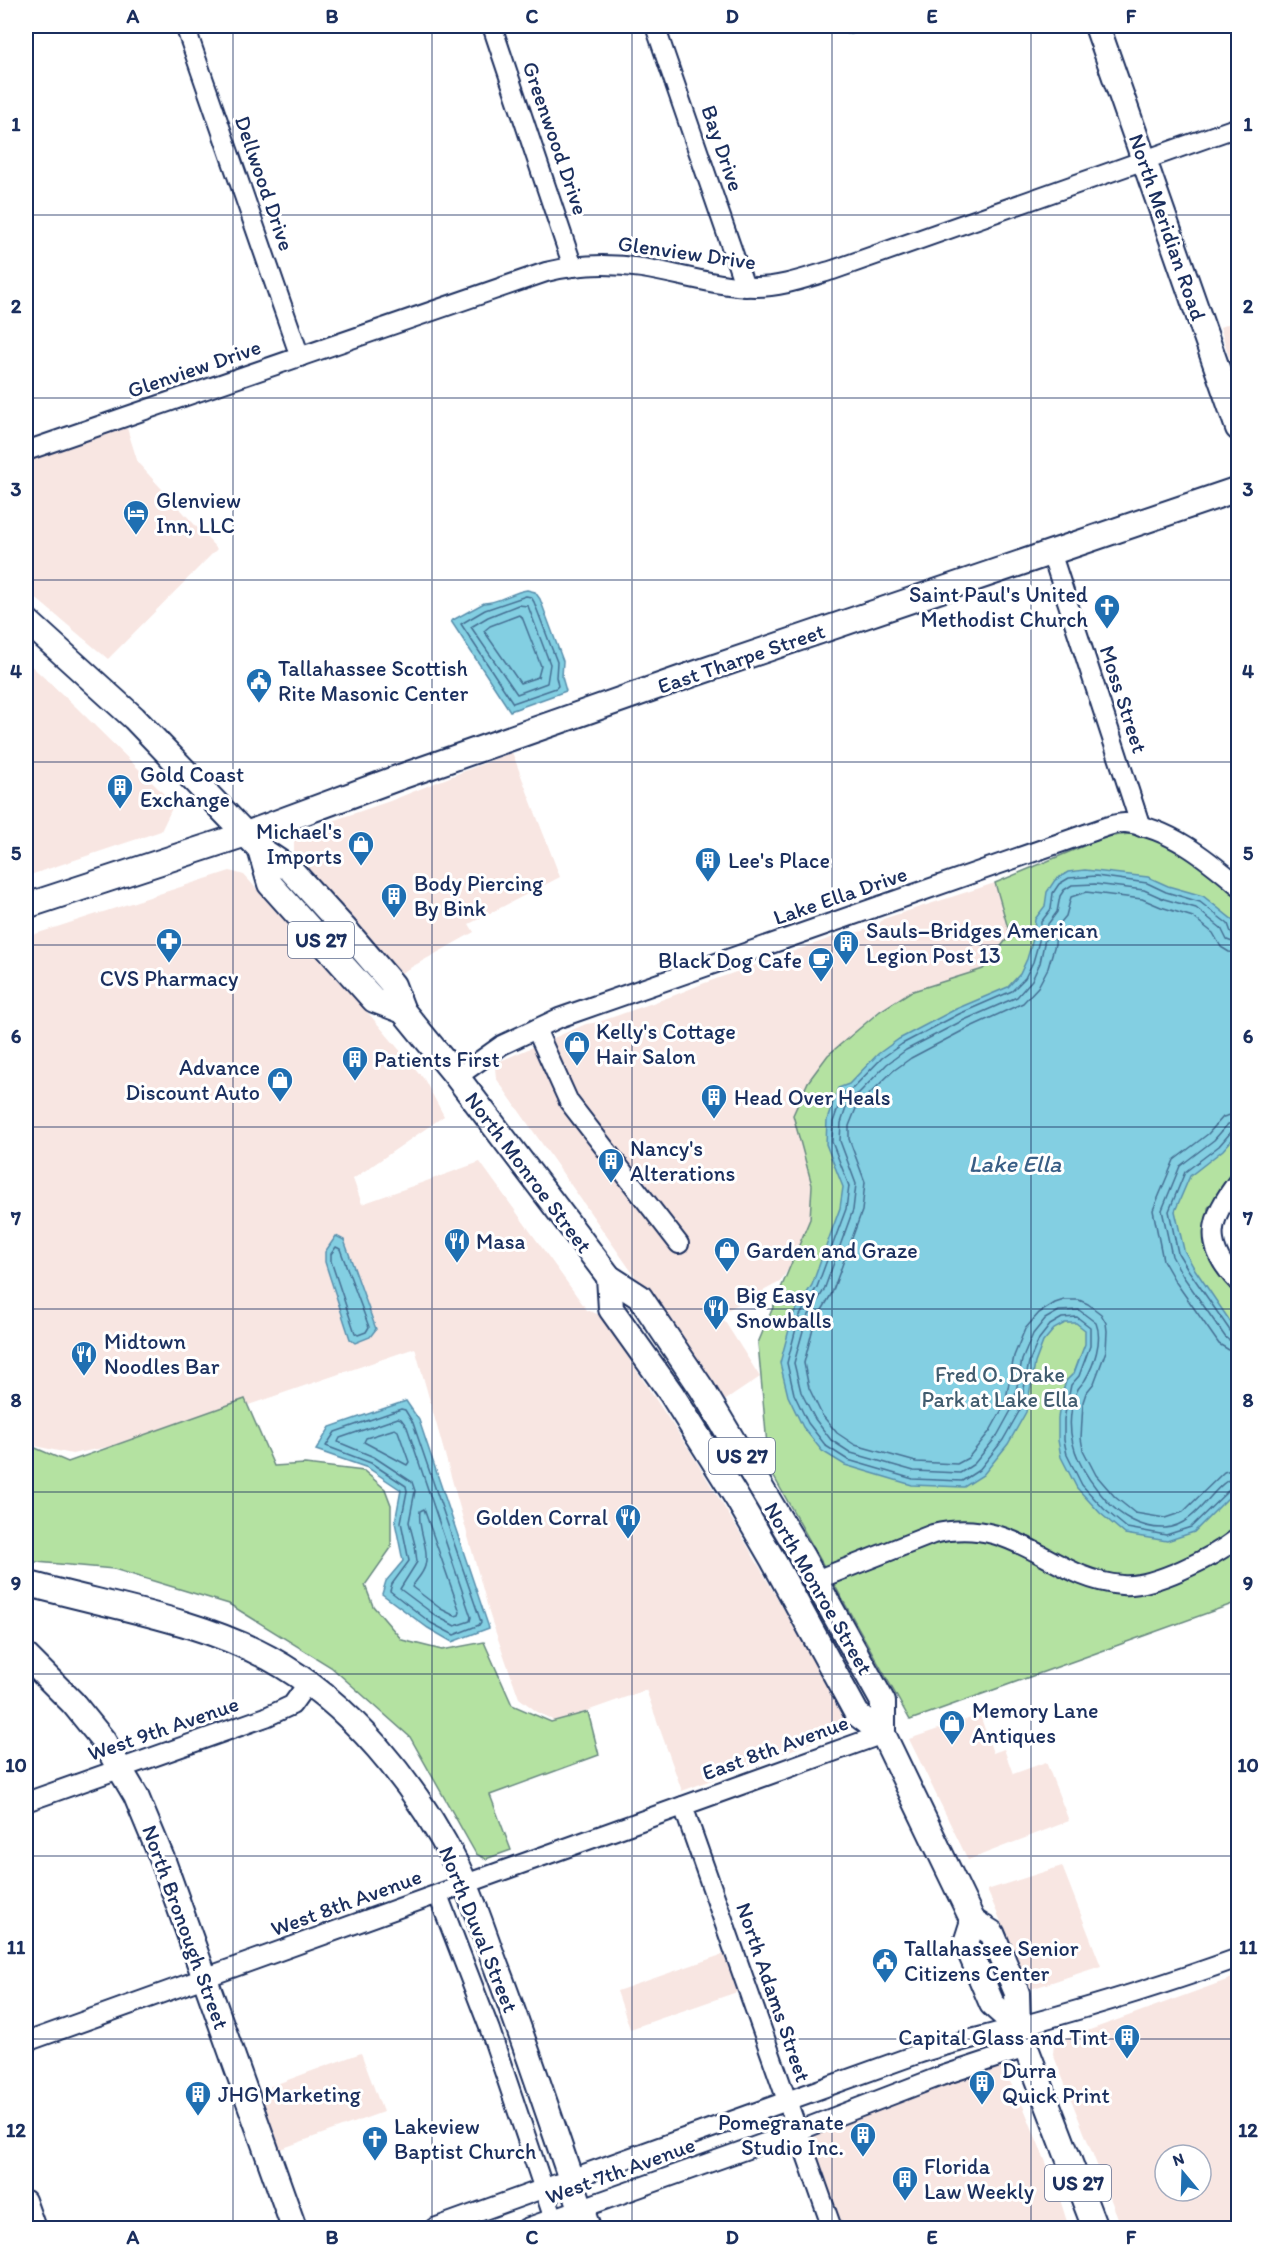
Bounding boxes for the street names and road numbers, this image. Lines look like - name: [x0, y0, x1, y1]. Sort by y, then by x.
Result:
- street label: Greenwood Drive: [517, 58, 594, 218]
- street label: Bay Drive: [695, 102, 750, 195]
- street label: Dellwood Drive: [229, 112, 300, 254]
- street label: North Meridian Road: [1123, 130, 1212, 324]
- street label: Glenview Drive: [616, 229, 758, 276]
- street label: Glenview Drive: [124, 333, 264, 404]
- street label: East Tharpe Street: [654, 617, 828, 700]
- street label: Moss Street: [1093, 642, 1154, 756]
- street label: Lake Ella Drive: [770, 860, 911, 931]
- road number: US 27: [288, 922, 354, 958]
- street label: North Monroe Street: [459, 1086, 598, 1258]
- road number: US 27: [709, 1438, 775, 1474]
- street label: North Monroe Street: [758, 1497, 879, 1679]
- street label: West 9th Avenue: [84, 1690, 242, 1767]
- street label: East 8th Avenue: [698, 1709, 852, 1786]
- street label: North Bronough Street: [136, 1821, 235, 2033]
- street label: North Duval Street: [433, 1842, 524, 2016]
- street label: West 8th Avenue: [267, 1863, 425, 1942]
- street label: North Adams Street: [730, 1899, 817, 2085]
- street label: West 7th Avenue: [542, 2131, 699, 2210]
- road number: US 27: [1045, 2165, 1111, 2201]

